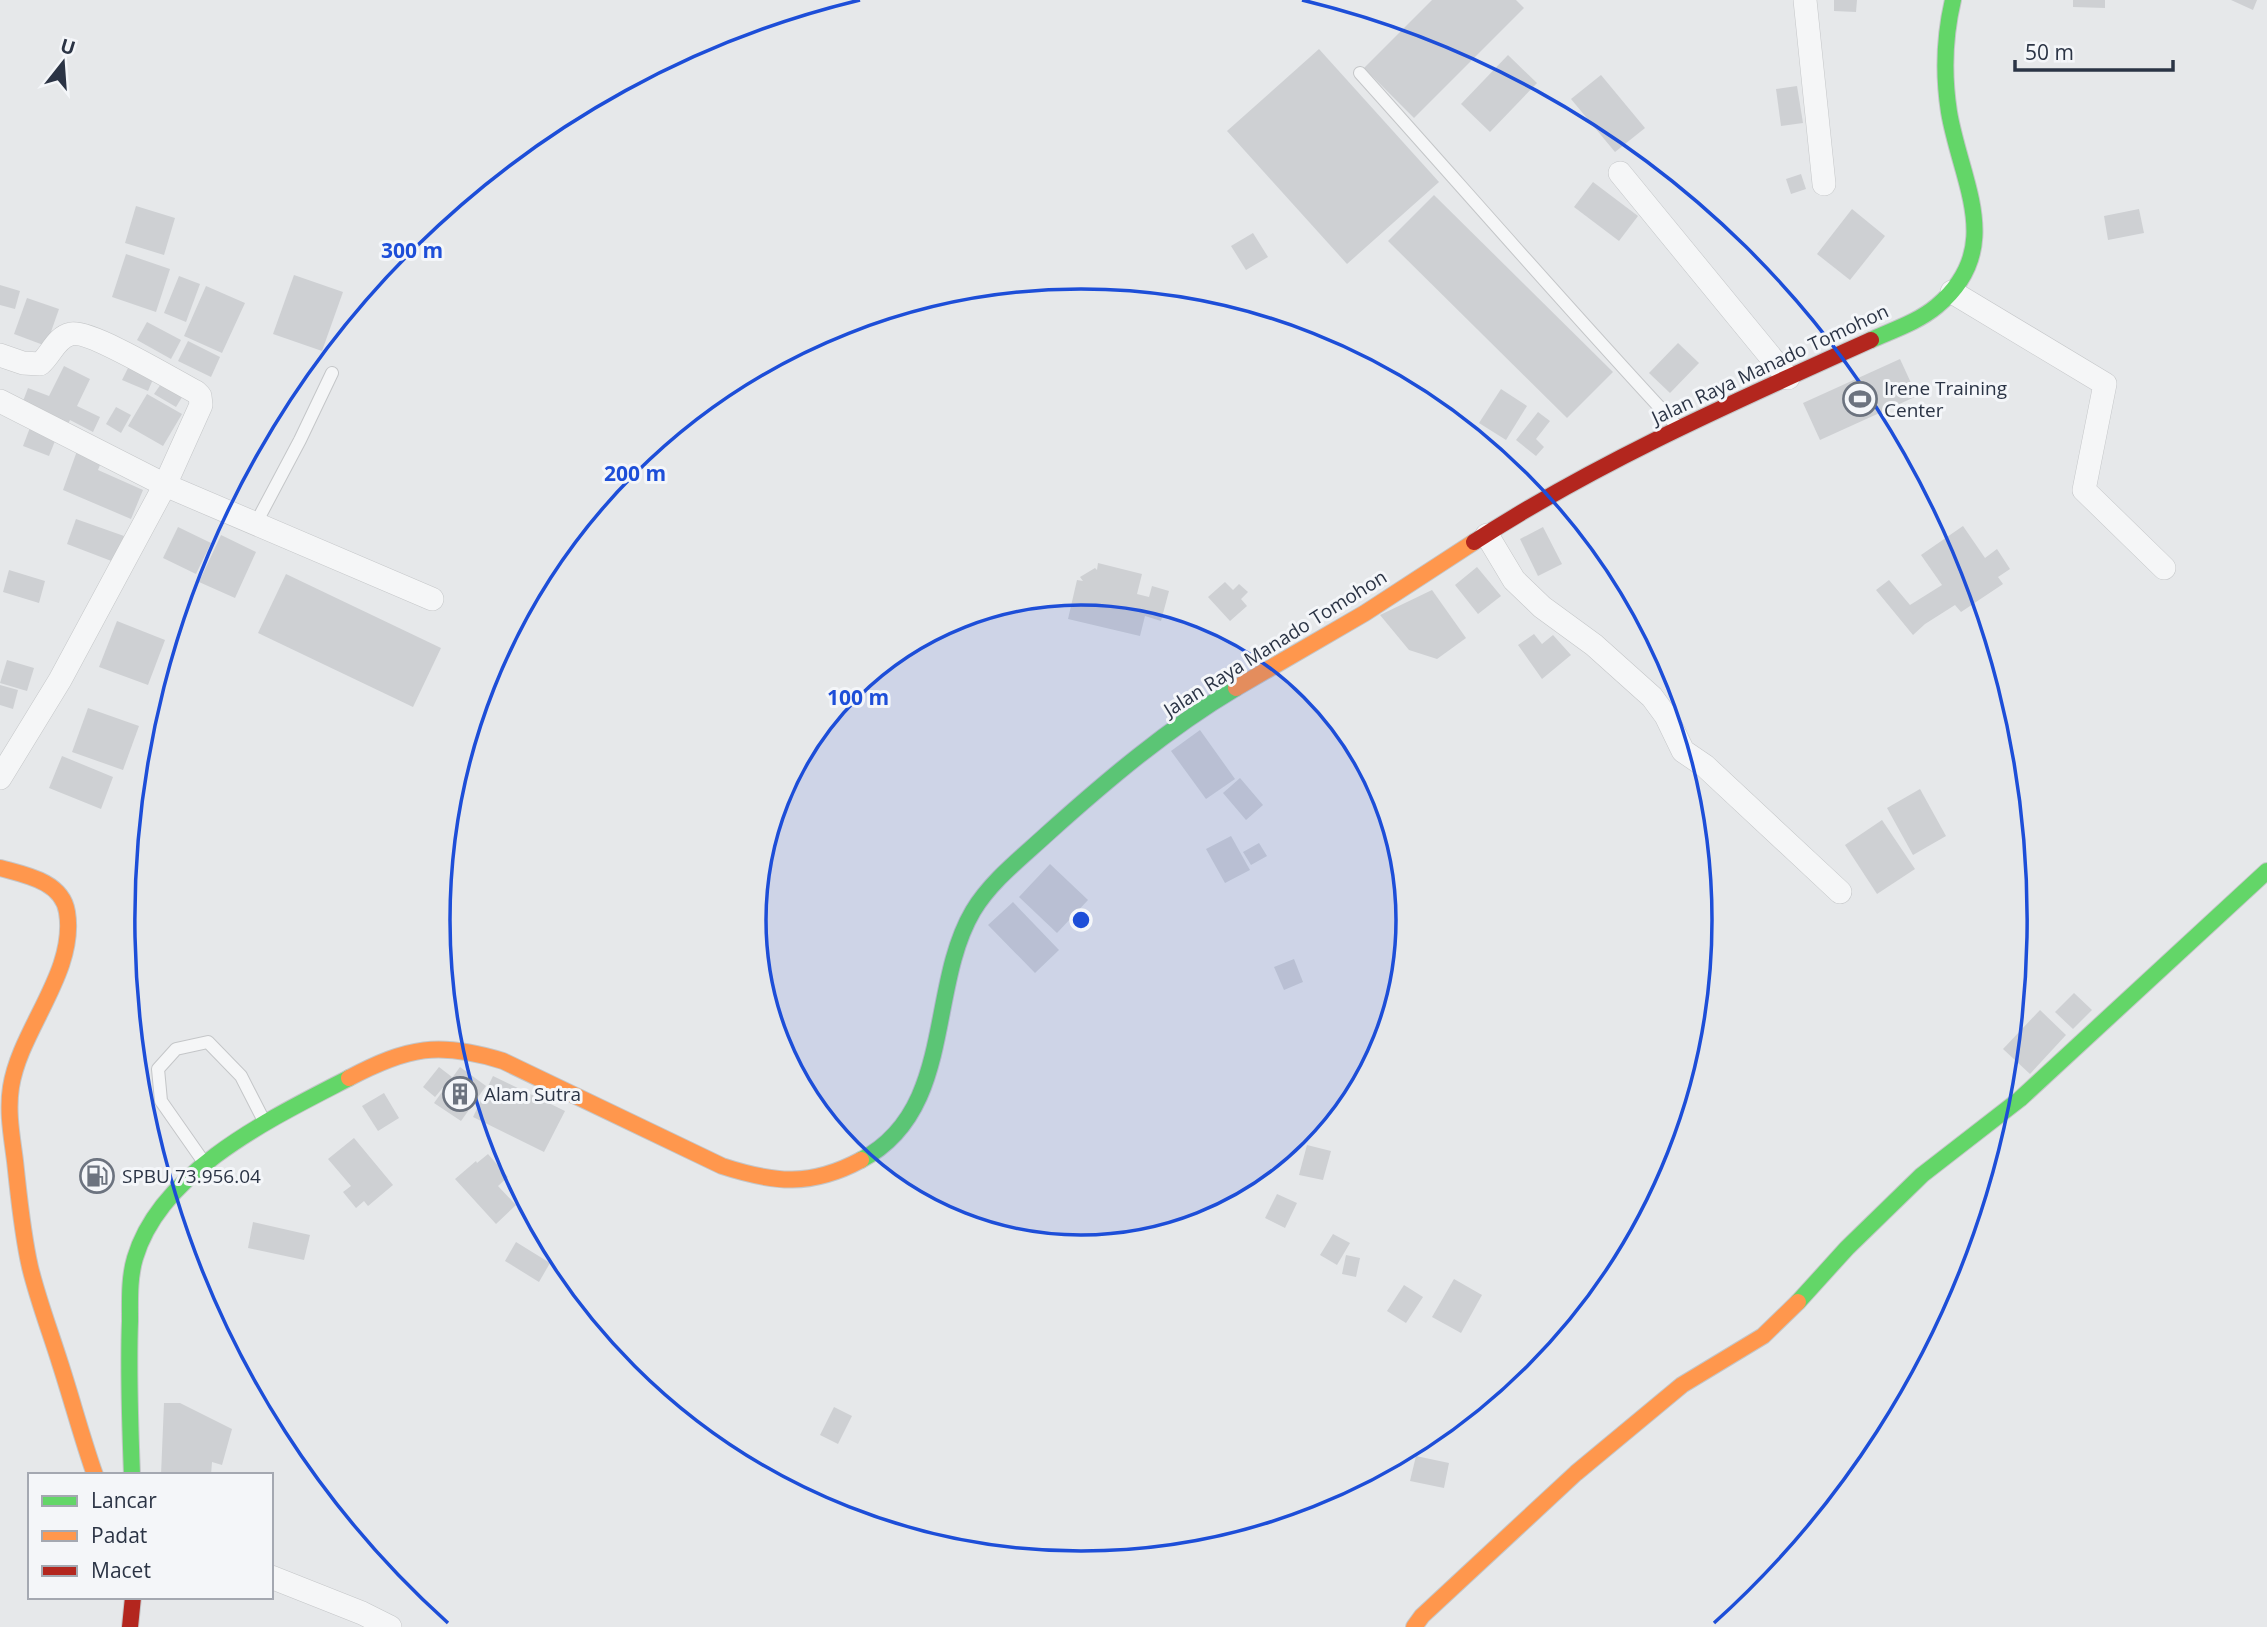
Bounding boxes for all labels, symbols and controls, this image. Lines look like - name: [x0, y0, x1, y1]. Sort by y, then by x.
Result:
- north arrow: [28, 28, 98, 98]
- scale bar: [2015, 28, 2172, 72]
- text: U: [57, 32, 79, 61]
- text: 50 m: [2025, 38, 2074, 66]
- text: 300 m: [381, 236, 443, 264]
- street label: Jalan Raya Manado Tomohon: [1646, 298, 1893, 431]
- place label: Irene Training Center: [1884, 375, 2007, 423]
- sports icon: Irene Training Center: [1841, 380, 1879, 418]
- text: 200 m: [604, 459, 666, 487]
- street label: Jalan Raya Manado Tomohon: [1157, 564, 1391, 724]
- text: 100 m: [827, 683, 889, 711]
- centre of rings: [1069, 908, 1093, 932]
- building icon: Alam Sutra: [441, 1075, 479, 1113]
- place label: Alam Sutra: [484, 1081, 581, 1107]
- fuel station icon: SPBU 73.956.04: [78, 1157, 116, 1195]
- place label: SPBU 73.956.04: [122, 1163, 261, 1189]
- legend: [28, 1473, 273, 1599]
- text: Lancar: [91, 1486, 157, 1514]
- text: Padat: [91, 1521, 147, 1549]
- text: Macet: [91, 1556, 151, 1584]

